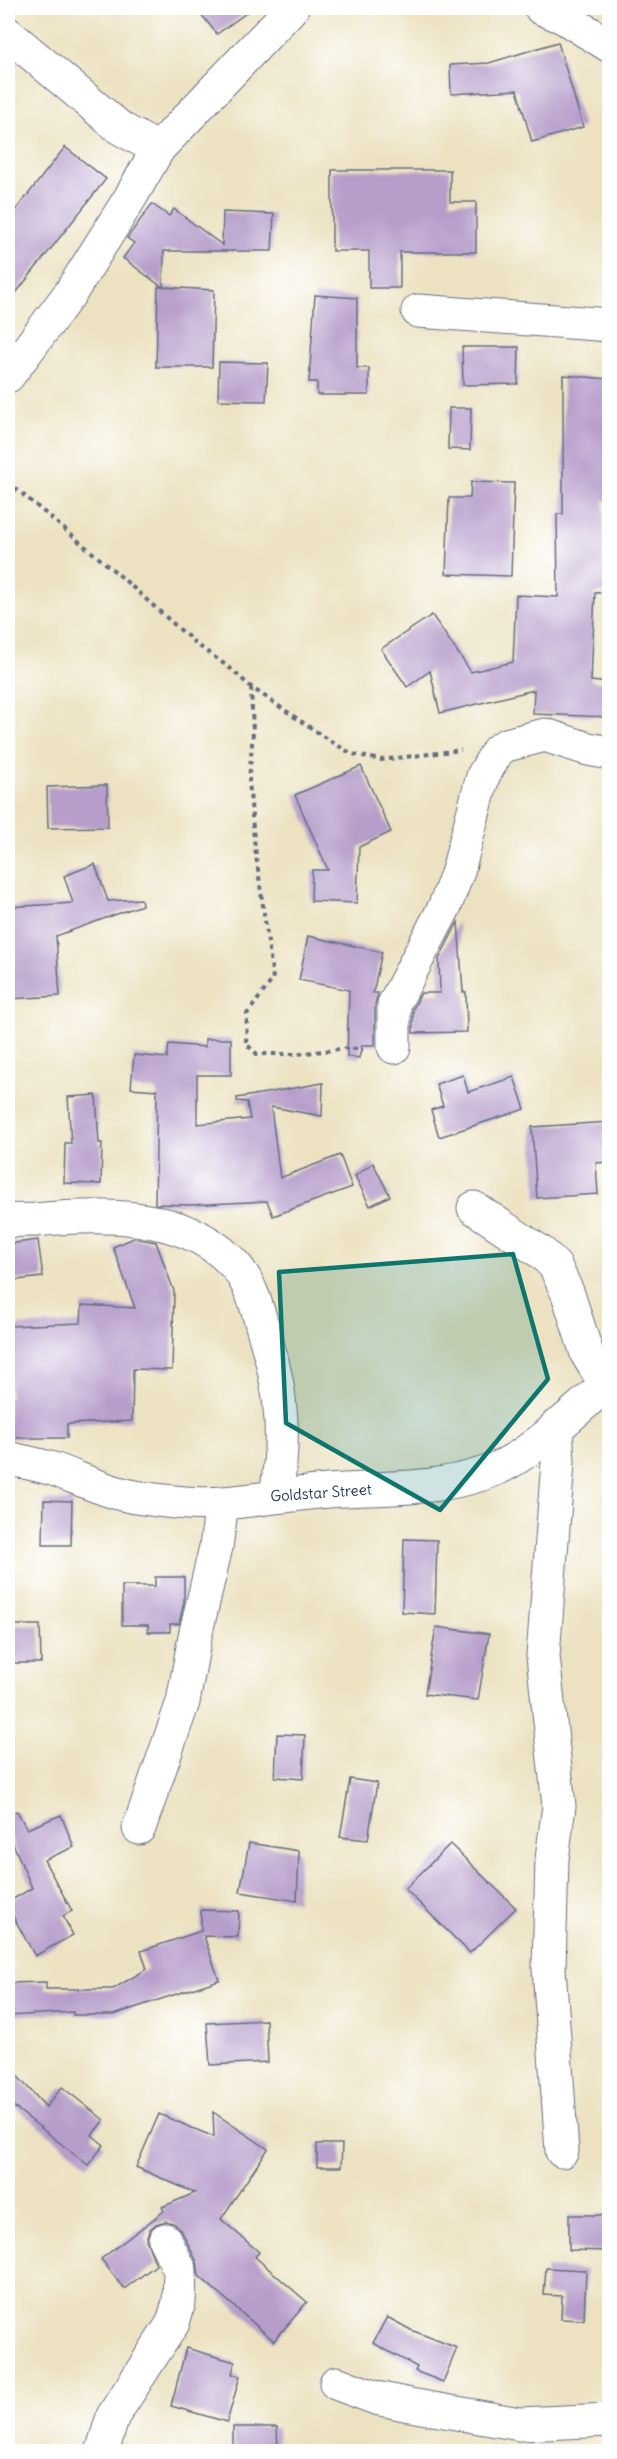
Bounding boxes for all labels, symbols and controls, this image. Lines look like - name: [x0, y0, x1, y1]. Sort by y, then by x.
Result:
- street label: Goldstar Street: [270, 1479, 372, 1506]

